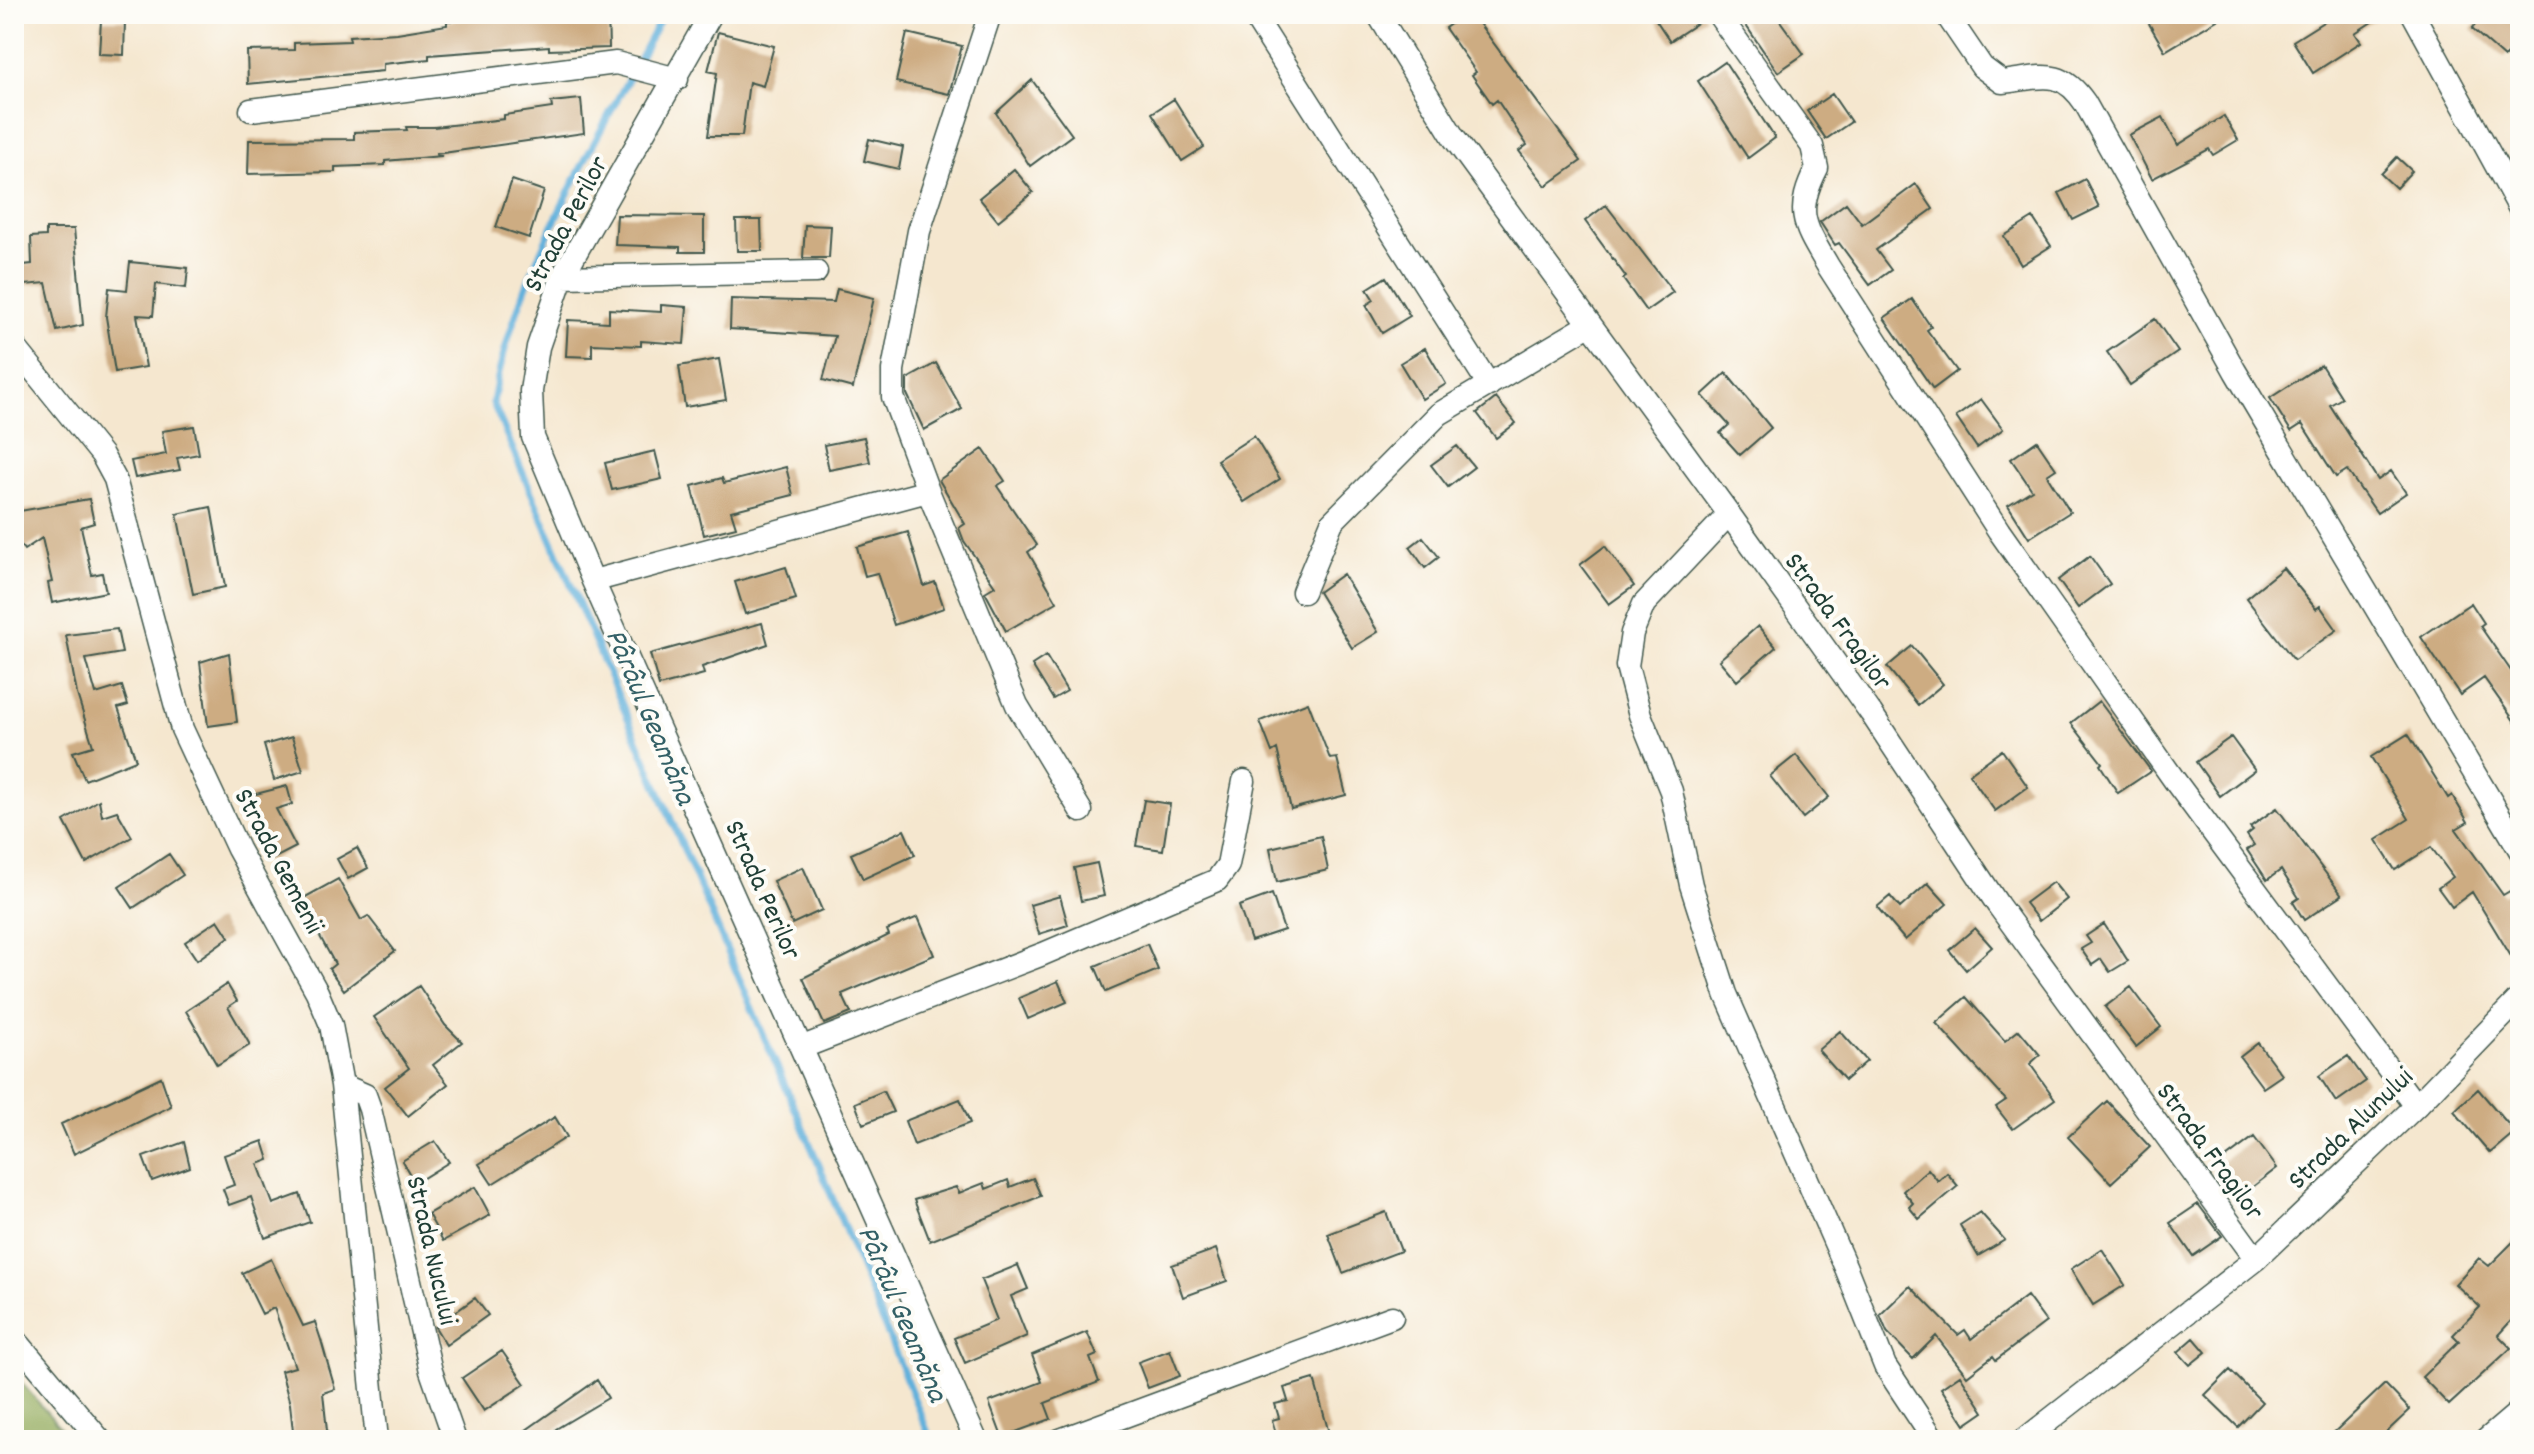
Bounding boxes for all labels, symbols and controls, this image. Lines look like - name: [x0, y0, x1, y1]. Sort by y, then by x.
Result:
- street label: Strada Perilor: [516, 150, 621, 300]
- street label: Strada Fragilor: [1772, 546, 1900, 701]
- water label: Pârâul Geamăna: [591, 623, 705, 814]
- street label: Strada Gemenii: [221, 782, 332, 942]
- street label: Strada Perilor: [712, 815, 809, 968]
- street label: Strada Alunului: [2280, 1060, 2425, 1201]
- street label: Strada Fragilor: [2144, 1076, 2272, 1231]
- street label: Strada Nucului: [393, 1173, 466, 1330]
- water label: Pârâul Geamăna: [843, 1220, 957, 1411]

